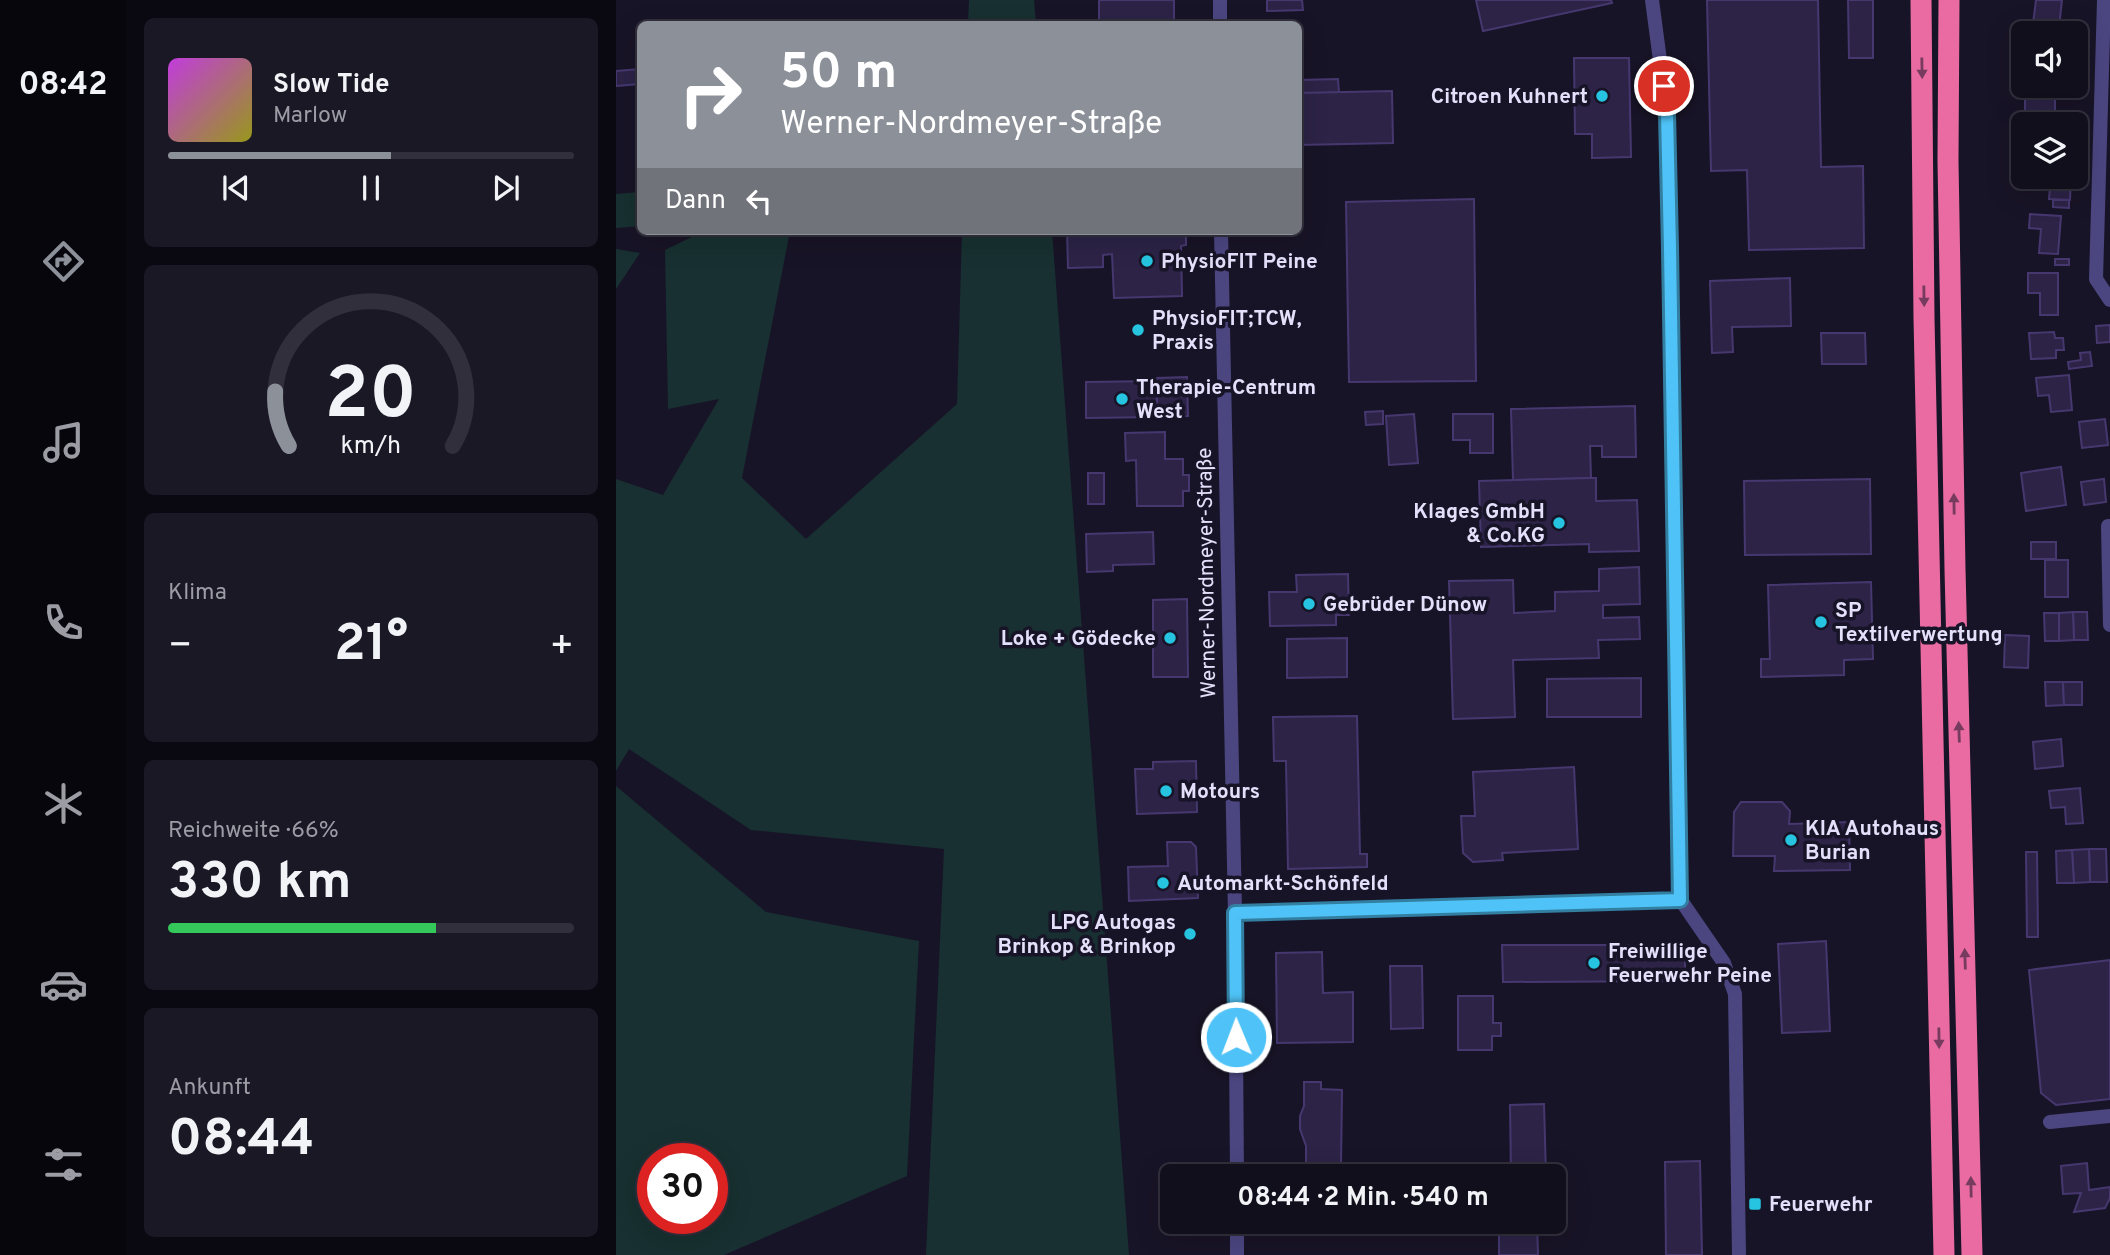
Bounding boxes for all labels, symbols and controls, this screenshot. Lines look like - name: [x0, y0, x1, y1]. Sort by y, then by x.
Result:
- map controls: [2011, 21, 2088, 189]
- button: sound: [2011, 21, 2088, 98]
- text: 50 m: [780, 44, 897, 106]
- icon: right: [665, 49, 756, 140]
- pin: [1634, 56, 1694, 116]
- one-way arrow: [1916, 57, 1927, 79]
- text: 08:42: [18, 66, 108, 106]
- icon: arrive: [1645, 67, 1683, 105]
- text: Slow Tide: [273, 69, 390, 102]
- place label: Citroen Kuhnert: [1431, 84, 1588, 111]
- marker: Citroen Kuhnert: [1594, 88, 1610, 104]
- text: Marlow: [273, 102, 347, 131]
- text: Werner-Nordmeyer-Straße: [780, 105, 1162, 145]
- button: layers: [2011, 112, 2088, 189]
- icon: previous: [217, 169, 255, 207]
- icon: pause: [352, 169, 390, 207]
- icon: next: [487, 169, 525, 207]
- icon: left: [740, 182, 778, 220]
- text: Dann: [665, 185, 726, 218]
- icon: directions: [39, 237, 88, 286]
- place label: PhysioFIT Peine: [1161, 249, 1318, 276]
- marker: PhysioFIT Peine: [1139, 253, 1155, 269]
- one-way arrow: [1918, 285, 1930, 307]
- place label: PhysioFIT;TCW, Praxis: [1152, 306, 1302, 357]
- marker: PhysioFIT;TCW, Praxis: [1130, 322, 1146, 338]
- text: 20: [325, 353, 417, 445]
- place label: Therapie-Centrum West: [1136, 375, 1316, 426]
- marker: Therapie-Centrum West: [1114, 391, 1130, 407]
- icon: music: [39, 418, 88, 467]
- text: km/h: [341, 431, 401, 463]
- street label: Werner-Nordmeyer-Straße: [1192, 447, 1223, 699]
- one-way arrow: [1948, 493, 1959, 515]
- place label: Klages GmbH & Co.KG: [1413, 499, 1545, 550]
- marker: Klages GmbH & Co.KG: [1551, 515, 1567, 531]
- text: Klima: [168, 579, 227, 608]
- place label: Gebrüder Dünow: [1323, 592, 1487, 619]
- marker: Gebrüder Dünow: [1301, 596, 1317, 612]
- icon: phone: [39, 598, 88, 647]
- place label: SP Textilverwertung: [1835, 598, 2003, 649]
- text: 21°: [334, 613, 408, 679]
- marker: SP Textilverwertung: [1813, 614, 1829, 630]
- text: −: [168, 623, 193, 672]
- text: +: [549, 623, 574, 672]
- place label: Loke + Gödecke: [1001, 626, 1156, 653]
- marker: Loke + Gödecke: [1162, 630, 1178, 646]
- one-way arrow: [1953, 721, 1965, 743]
- icon: climate: [39, 779, 88, 828]
- place label: Motours: [1180, 779, 1260, 806]
- marker: Motours: [1158, 783, 1174, 799]
- place label: KIA Autohaus Burian: [1805, 816, 1939, 867]
- text: Reichweite · 66%: [168, 817, 339, 846]
- marker: KIA Autohaus Burian: [1783, 832, 1799, 848]
- text: 330 km: [168, 851, 351, 917]
- place label: Automarkt-Schönfeld: [1177, 871, 1389, 898]
- marker: Automarkt-Schönfeld: [1155, 875, 1171, 891]
- place label: LPG Autogas Brinkop & Brinkop: [997, 910, 1176, 961]
- marker: LPG Autogas Brinkop & Brinkop: [1182, 926, 1198, 942]
- place label: Freiwillige Feuerwehr Peine: [1608, 939, 1772, 990]
- one-way arrow: [1959, 948, 1971, 970]
- marker: Freiwillige Feuerwehr Peine: [1586, 955, 1602, 971]
- icon: car: [39, 960, 88, 1009]
- position arrow: [1199, 1000, 1273, 1074]
- one-way arrow: [1934, 1027, 1945, 1049]
- text: Ankunft: [168, 1074, 251, 1103]
- text: 08:44: [168, 1108, 314, 1174]
- icon: filters: [39, 1140, 88, 1189]
- speed limit sign: 30: [637, 1143, 728, 1234]
- one-way arrow: [1965, 1176, 1976, 1198]
- text: 08:44 · 2 Min. · 540 m: [1237, 1182, 1489, 1215]
- place label: Feuerwehr: [1769, 1192, 1873, 1219]
- marker: Feuerwehr: [1747, 1196, 1763, 1212]

